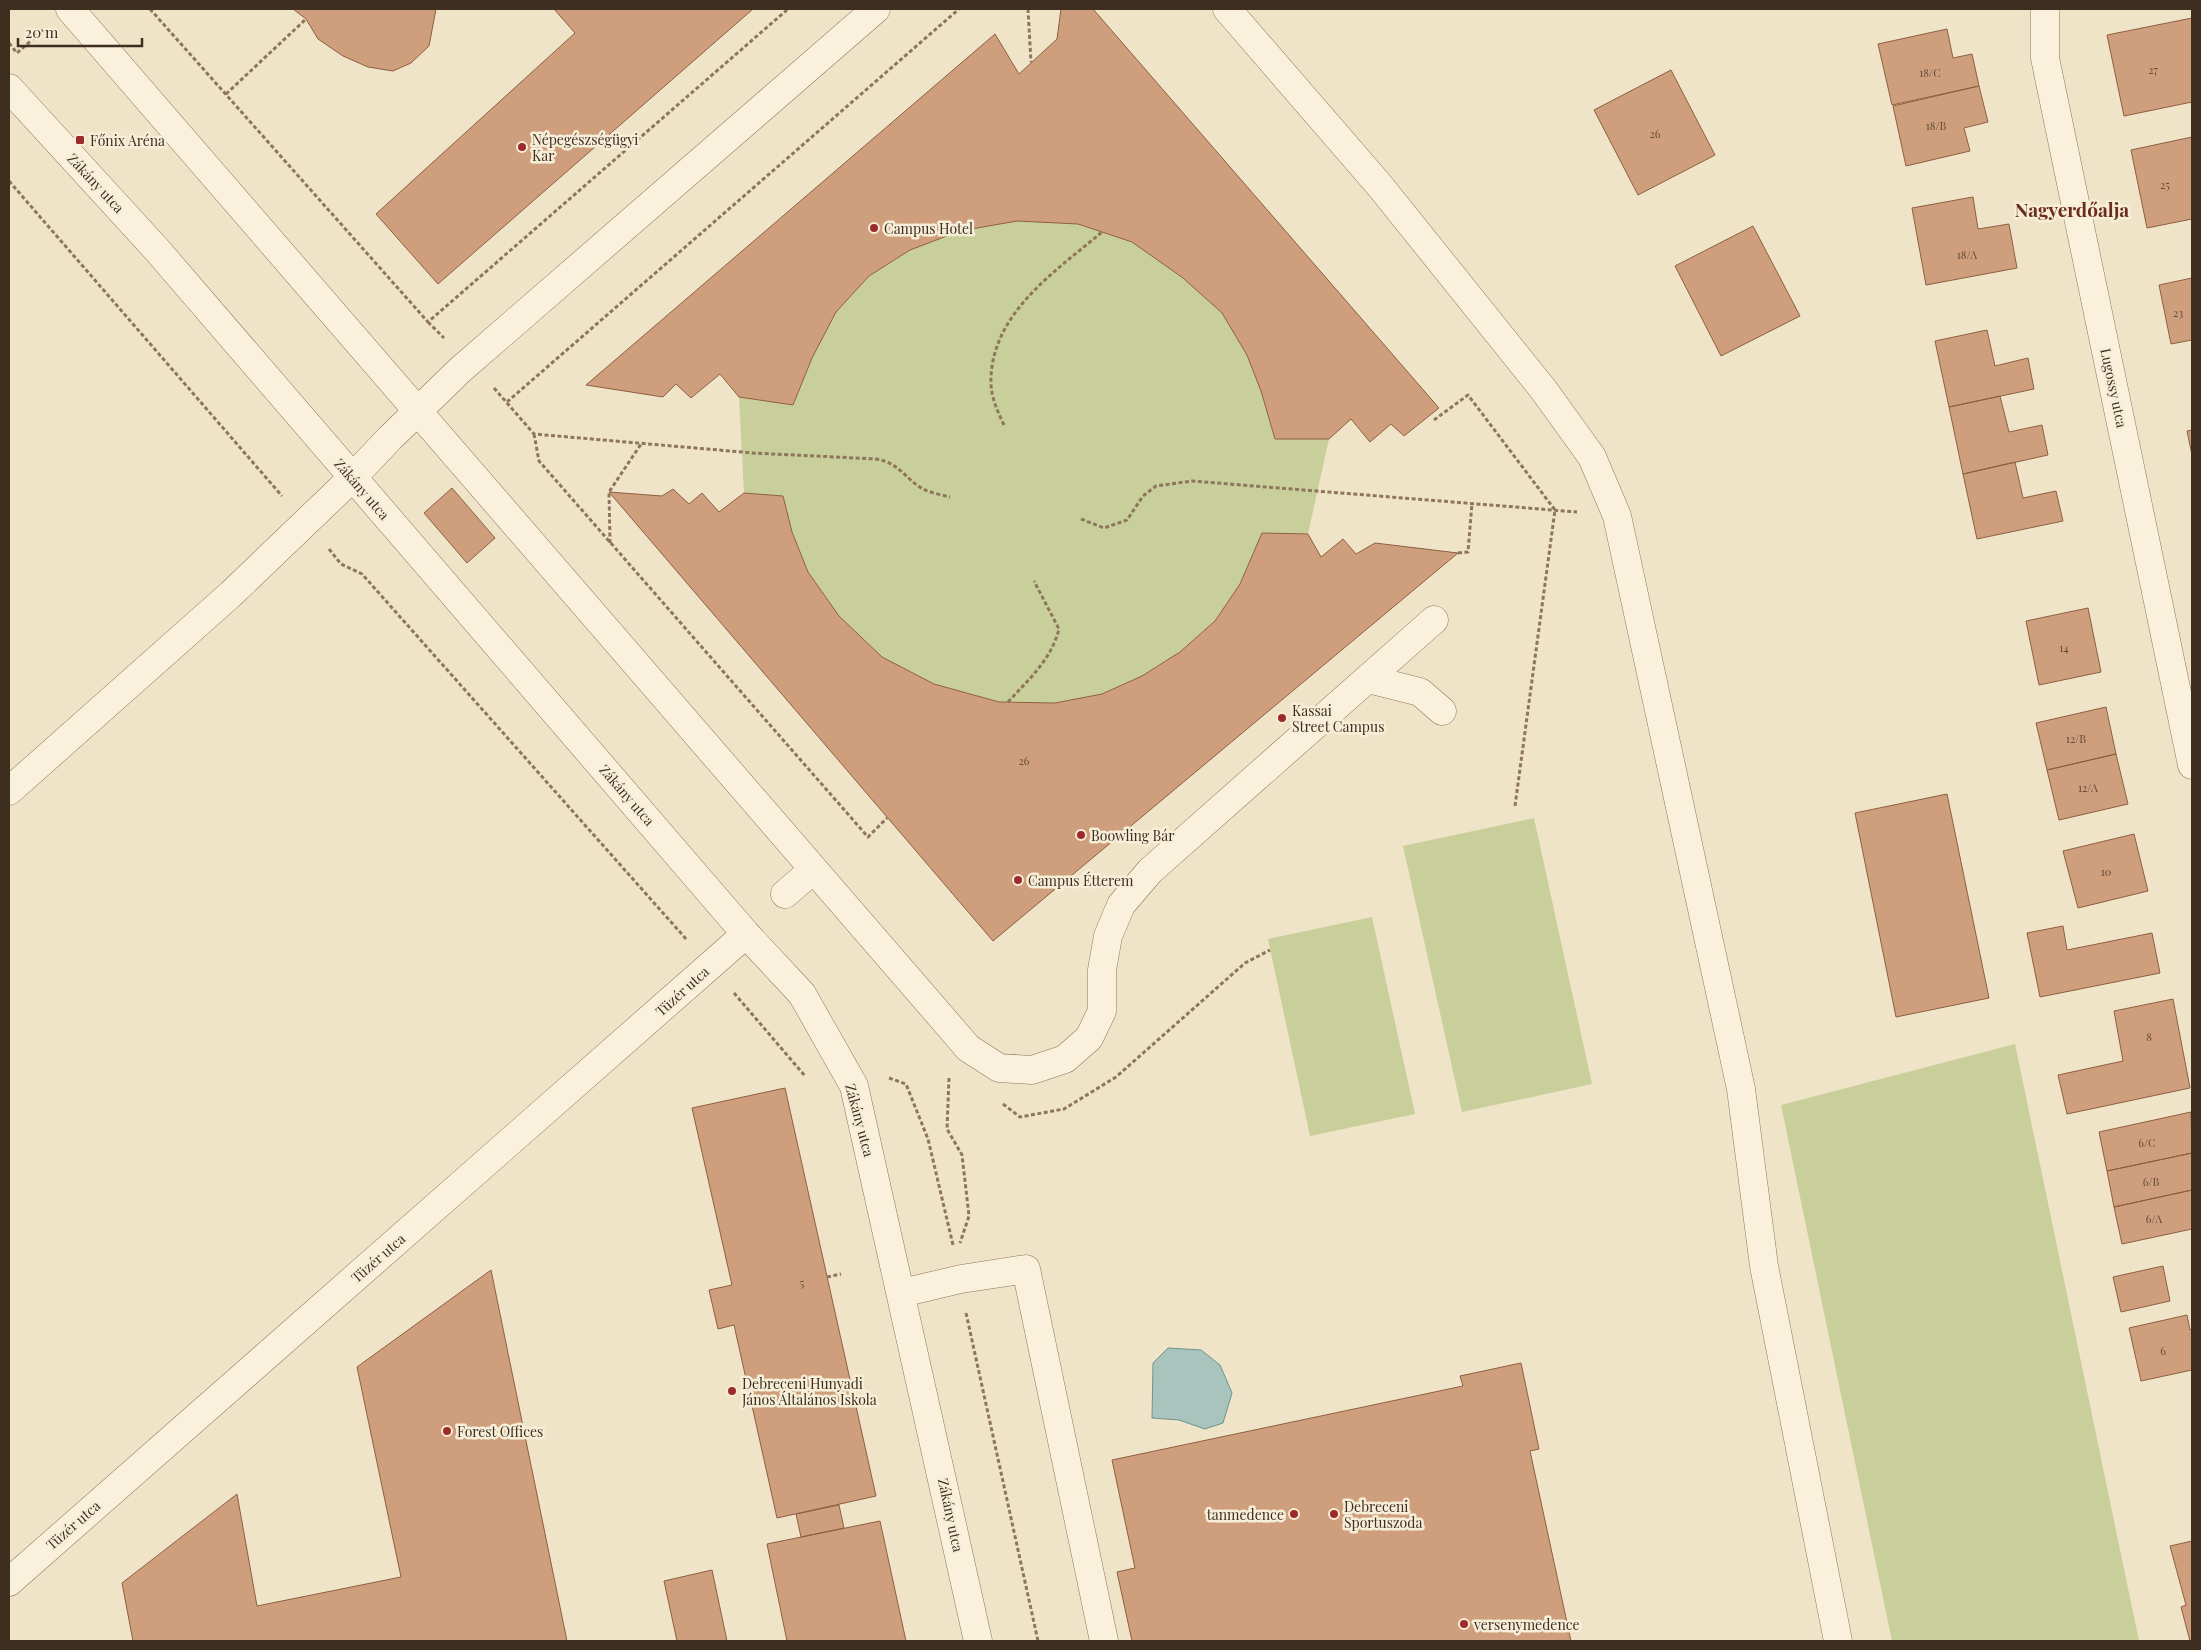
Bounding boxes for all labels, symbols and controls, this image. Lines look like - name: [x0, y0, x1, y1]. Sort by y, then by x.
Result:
- scale bar: [18, 15, 141, 47]
- text: 20 m: [25, 22, 59, 42]
- house number: 27: [2148, 62, 2158, 77]
- house number: 18/C: [1919, 65, 1941, 80]
- house number: 18/B: [1926, 118, 1947, 133]
- house number: 26: [1650, 126, 1661, 141]
- place label: Népegészségügyi Kar: [532, 130, 638, 165]
- place label: Főnix Aréna: [90, 131, 165, 150]
- marker: Főnix Aréna: [74, 134, 86, 146]
- marker: Népegészségügyi Kar: [516, 141, 528, 153]
- street label: Zákány utca: [63, 149, 129, 217]
- house number: 25: [2160, 177, 2170, 192]
- district label: Nagyerdőalja: [2015, 196, 2129, 222]
- place label: Campus Hotel: [884, 219, 973, 238]
- marker: Campus Hotel: [868, 222, 880, 234]
- house number: 18/A: [1957, 247, 1977, 262]
- house number: 23: [2173, 305, 2183, 320]
- street label: Lugossy utca: [2096, 346, 2132, 430]
- street label: Zákány utca: [330, 454, 394, 524]
- house number: 14: [2059, 640, 2069, 655]
- place label: Kassai Street Campus: [1292, 701, 1384, 736]
- marker: Kassai Street Campus: [1276, 712, 1288, 724]
- house number: 12/B: [2066, 731, 2086, 746]
- house number: 26: [1019, 753, 1030, 768]
- street label: Zákány utca: [595, 760, 659, 830]
- house number: 12/A: [2078, 780, 2098, 795]
- place label: Boowling Bár: [1091, 826, 1175, 845]
- marker: Boowling Bár: [1075, 829, 1087, 841]
- house number: 10: [2101, 864, 2112, 879]
- place label: Campus Étterem: [1028, 871, 1134, 890]
- marker: Campus Étterem: [1012, 874, 1024, 886]
- street label: Tüzér utca: [651, 962, 713, 1020]
- house number: 8: [2146, 1029, 2152, 1044]
- street label: Zákány utca: [841, 1081, 879, 1159]
- house number: 6/C: [2138, 1135, 2156, 1150]
- house number: 6/B: [2143, 1174, 2159, 1189]
- house number: 6/A: [2146, 1211, 2162, 1226]
- street label: Tüzér utca: [347, 1229, 409, 1287]
- house number: 5: [800, 1275, 805, 1290]
- house number: 6: [2160, 1343, 2166, 1358]
- place label: Debreceni Hunyadi János Általános Iskola: [741, 1374, 877, 1409]
- marker: Debreceni Hunyadi János Általános Iskola: [726, 1385, 738, 1397]
- place label: Forest Offices: [457, 1422, 543, 1441]
- marker: Forest Offices: [441, 1425, 453, 1437]
- street label: Zákány utca: [934, 1476, 968, 1554]
- street label: Tüzér utca: [42, 1496, 104, 1554]
- place label: Debreceni Sportuszoda: [1344, 1497, 1422, 1532]
- place label: tanmedence: [1207, 1505, 1284, 1524]
- marker: tanmedence: [1288, 1508, 1300, 1520]
- marker: Debreceni Sportuszoda: [1328, 1508, 1340, 1520]
- place label: versenymedence: [1473, 1615, 1580, 1634]
- marker: versenymedence: [1458, 1618, 1470, 1630]

